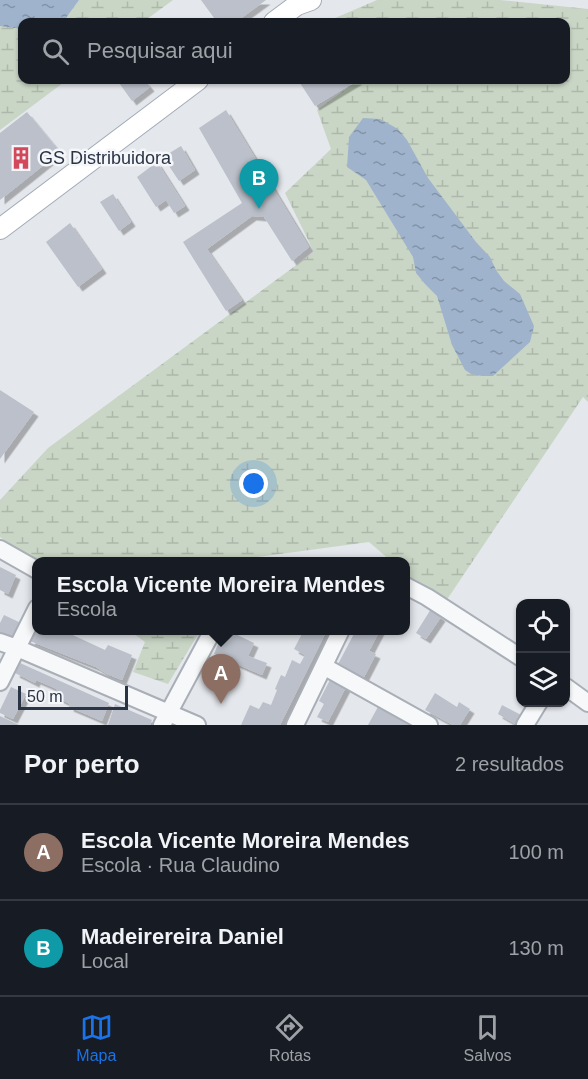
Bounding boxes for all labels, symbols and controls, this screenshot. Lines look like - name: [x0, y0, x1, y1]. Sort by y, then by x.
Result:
- search box: [18, 18, 570, 84]
- icon: search: [39, 35, 72, 68]
- text: Pesquisar aqui: [87, 38, 233, 63]
- building icon: GS Distribuidora: [8, 145, 34, 171]
- place label: GS Distribuidora: [39, 148, 172, 168]
- pin: B: [240, 160, 278, 209]
- your location: [239, 469, 268, 498]
- popup: [32, 557, 410, 635]
- text: Escola Vicente Moreira Mendes: [57, 572, 385, 597]
- text: Escola: [57, 598, 117, 620]
- map controls: [516, 599, 570, 707]
- button: locate: [516, 599, 570, 653]
- button: layers: [516, 653, 570, 707]
- pin: A: [202, 654, 240, 704]
- scale bar: [18, 683, 128, 710]
- text: 50 m: [27, 688, 63, 705]
- text: Por perto: [24, 749, 140, 779]
- text: 2 resultados: [455, 753, 564, 775]
- text: Escola Vicente Moreira Mendes: [81, 828, 410, 853]
- text: A: [36, 841, 51, 863]
- text: 100 m: [508, 841, 564, 863]
- text: Escola · Rua Claudino: [81, 854, 280, 876]
- text: Madeirereira Daniel: [81, 924, 284, 949]
- text: B: [36, 937, 51, 959]
- text: 130 m: [508, 937, 564, 959]
- text: Local: [81, 950, 129, 972]
- tab: Mapa: [76, 1011, 116, 1065]
- tab: Rotas: [269, 1011, 311, 1065]
- tab: Salvos: [464, 1011, 512, 1065]

